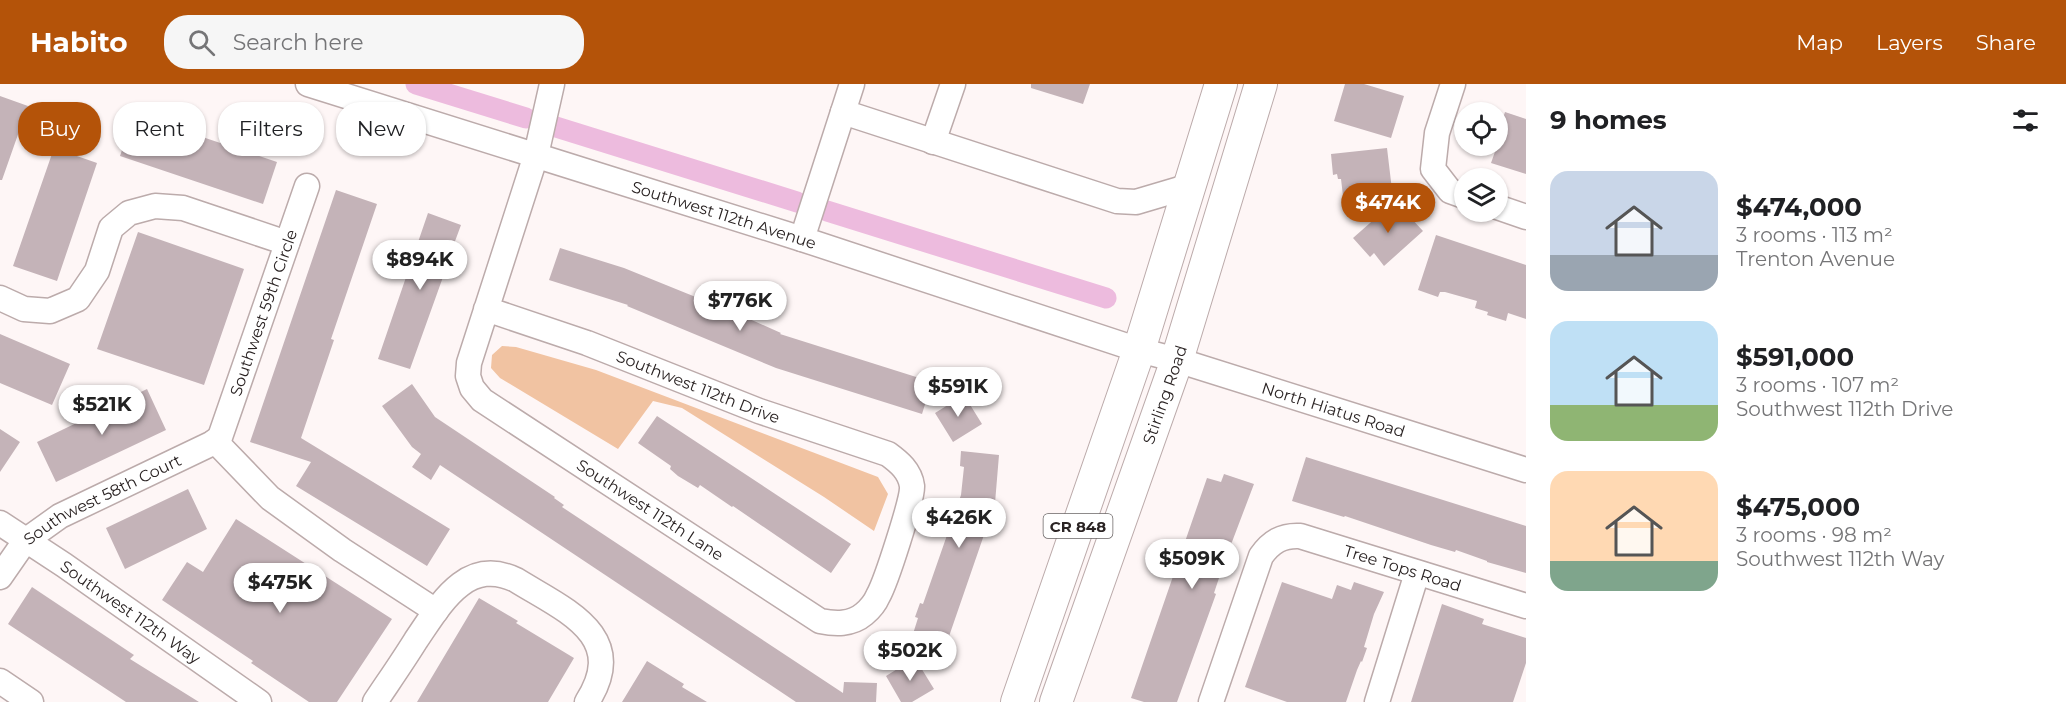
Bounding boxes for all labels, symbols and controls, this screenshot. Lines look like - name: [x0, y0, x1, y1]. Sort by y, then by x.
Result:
- search box: [164, 15, 584, 69]
- text: Habito: [30, 25, 128, 59]
- icon: search: [185, 26, 218, 59]
- text: Search here: [233, 29, 364, 56]
- text: Map: [1796, 30, 1843, 55]
- text: Layers: [1876, 30, 1943, 55]
- text: Share: [1976, 30, 2036, 55]
- chip: Buy: [18, 102, 101, 156]
- chip: Rent: [113, 102, 206, 156]
- chip: Filters: [218, 102, 324, 156]
- chip: New: [336, 102, 426, 156]
- map controls: [1454, 102, 1508, 222]
- button: locate: [1454, 102, 1508, 156]
- text: 9 homes: [1550, 104, 1667, 136]
- icon: filters: [2009, 104, 2042, 137]
- button: layers: [1454, 168, 1508, 222]
- street label: Southwest 112th Avenue: [629, 177, 819, 253]
- pin: $474K: [1346, 183, 1430, 234]
- text: $474K: [1355, 190, 1421, 214]
- text: $474,000: [1736, 191, 1862, 223]
- icon: home: [1598, 195, 1670, 267]
- text: 3 rooms · 113 m²: [1736, 223, 1893, 247]
- street label: Southwest 59th Circle: [226, 227, 301, 398]
- pin: $894K: [378, 240, 462, 291]
- text: $894K: [386, 247, 454, 271]
- text: Trenton Avenue: [1736, 247, 1895, 271]
- pin: $776K: [698, 281, 782, 332]
- text: $776K: [708, 288, 772, 312]
- text: $591,000: [1736, 341, 1854, 373]
- street label: Stirling Road: [1139, 343, 1190, 447]
- icon: home: [1598, 345, 1670, 417]
- street label: Southwest 112th Drive: [614, 346, 782, 427]
- pin: $591K: [916, 367, 1000, 418]
- text: 3 rooms · 107 m²: [1736, 373, 1899, 397]
- text: $591K: [928, 374, 988, 398]
- street label: North Hiatus Road: [1260, 378, 1408, 441]
- pin: $521K: [60, 385, 144, 436]
- text: $521K: [73, 392, 132, 416]
- text: Southwest 112th Drive: [1736, 397, 1953, 421]
- street label: Southwest 58th Court: [20, 450, 185, 549]
- street label: Southwest 112th Lane: [573, 455, 727, 565]
- text: $475,000: [1736, 491, 1860, 523]
- icon: home: [1598, 495, 1670, 567]
- pin: $426K: [917, 498, 1001, 549]
- text: $426K: [926, 505, 992, 529]
- road number: CR 848: [1044, 514, 1112, 538]
- text: 3 rooms · 98 m²: [1736, 523, 1892, 547]
- pin: $509K: [1150, 539, 1234, 590]
- street label: Tree Tops Road: [1342, 541, 1464, 595]
- text: $509K: [1159, 546, 1225, 570]
- text: Southwest 112th Way: [1736, 547, 1944, 571]
- street label: Southwest 112th Way: [57, 556, 205, 668]
- pin: $475K: [238, 563, 322, 614]
- text: $475K: [248, 570, 312, 594]
- pin: $502K: [868, 631, 952, 682]
- text: $502K: [878, 638, 942, 662]

